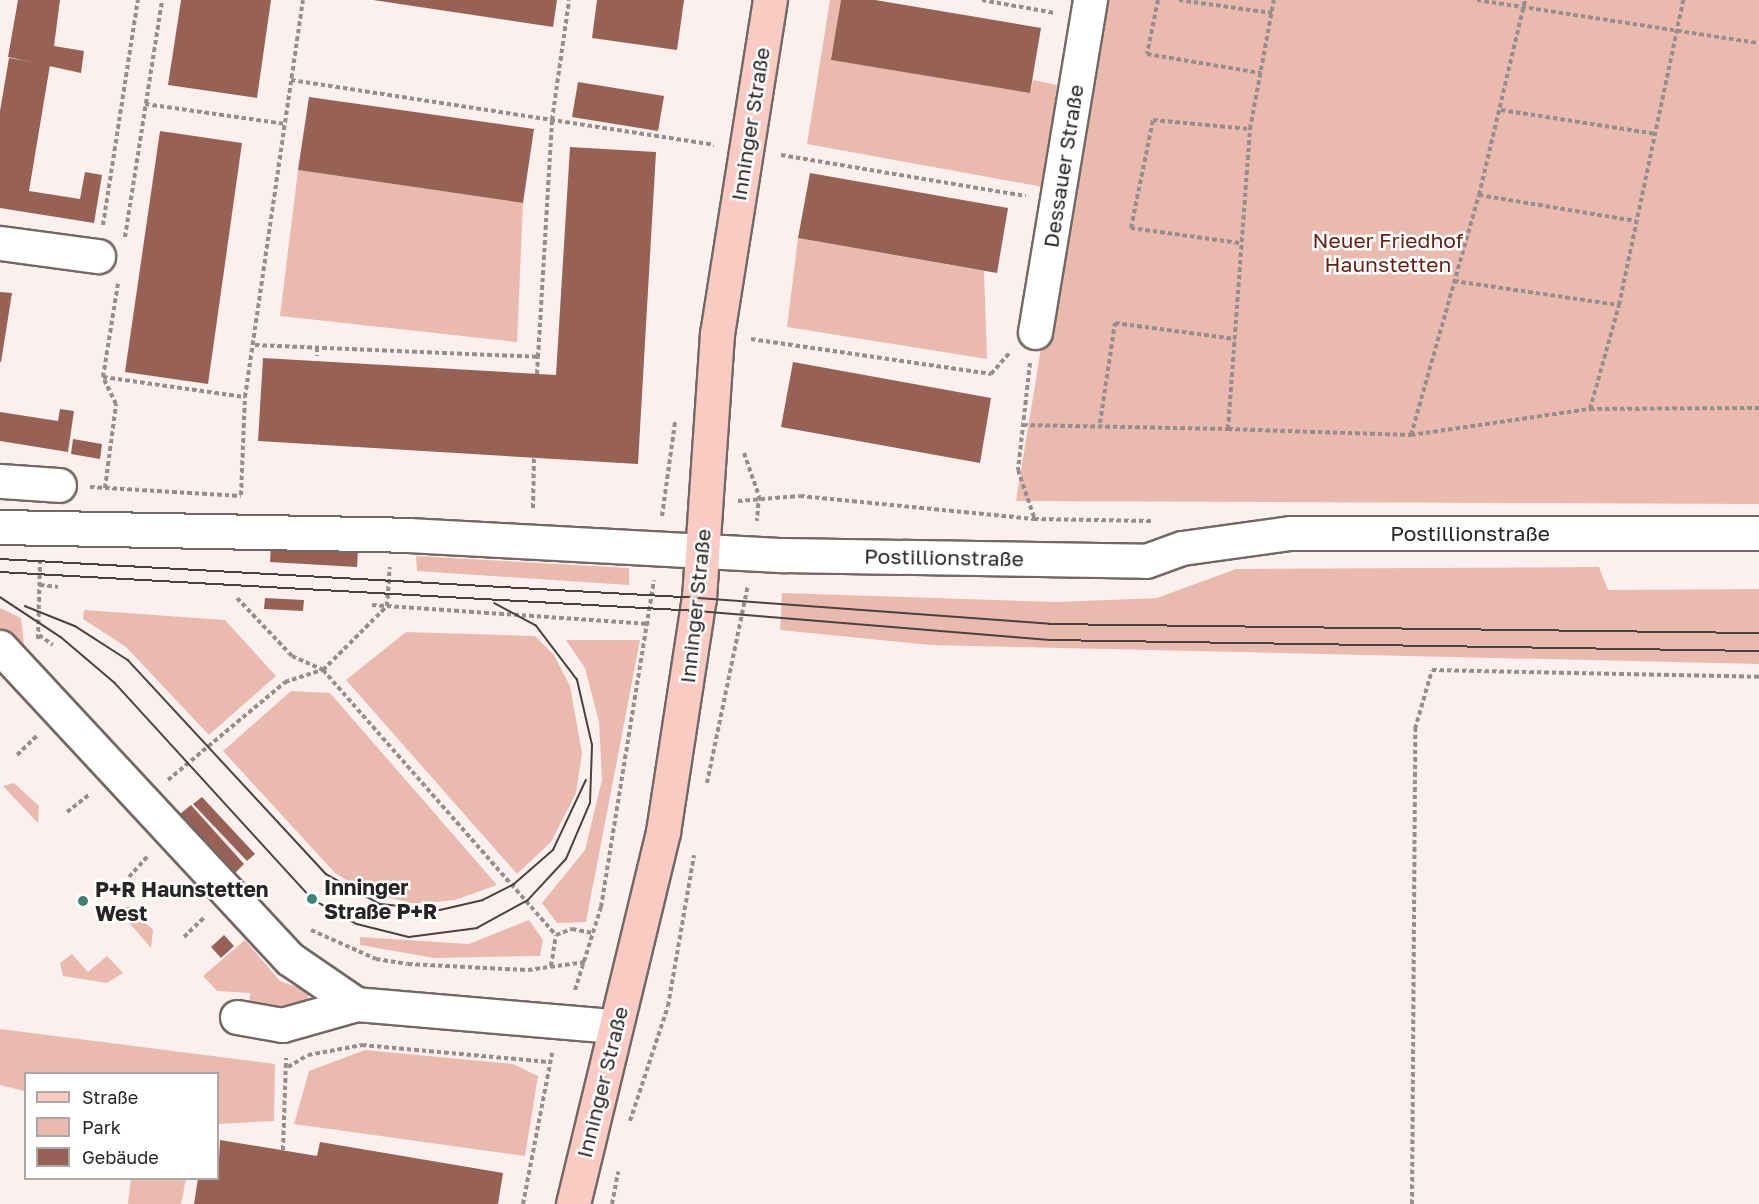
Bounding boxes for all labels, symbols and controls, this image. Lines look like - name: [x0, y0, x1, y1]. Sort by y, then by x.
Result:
- street label: Inninger Straße: [725, 45, 775, 203]
- street label: Dessauer Straße: [1038, 83, 1088, 249]
- park label: Neuer Friedhof Haunstetten: [1313, 227, 1463, 277]
- street label: Postillionstraße: [1390, 520, 1550, 546]
- street label: Inninger Straße: [674, 528, 716, 684]
- street label: Postillionstraße: [864, 543, 1024, 571]
- place label: Inninger Straße P+R: [324, 874, 437, 924]
- place label: P+R Haunstetten West: [95, 876, 268, 926]
- marker: Inninger Straße P+R: [305, 892, 319, 906]
- marker: P+R Haunstetten West: [76, 894, 90, 908]
- street label: Inninger Straße: [571, 1004, 633, 1160]
- legend: [24, 1072, 219, 1180]
- text: Straße: [82, 1086, 138, 1108]
- text: Park: [82, 1116, 121, 1138]
- text: Gebäude: [82, 1146, 159, 1168]

